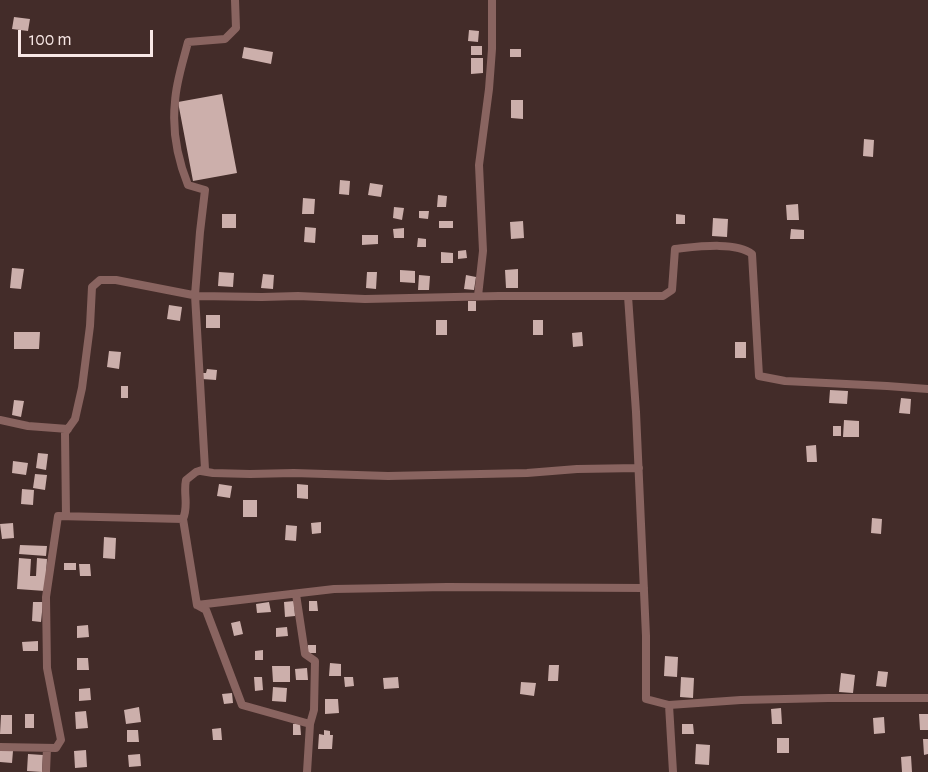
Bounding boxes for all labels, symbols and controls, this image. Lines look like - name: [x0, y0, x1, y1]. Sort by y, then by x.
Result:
- scale bar: [21, 18, 156, 56]
- text: 100 m: [29, 31, 72, 49]

